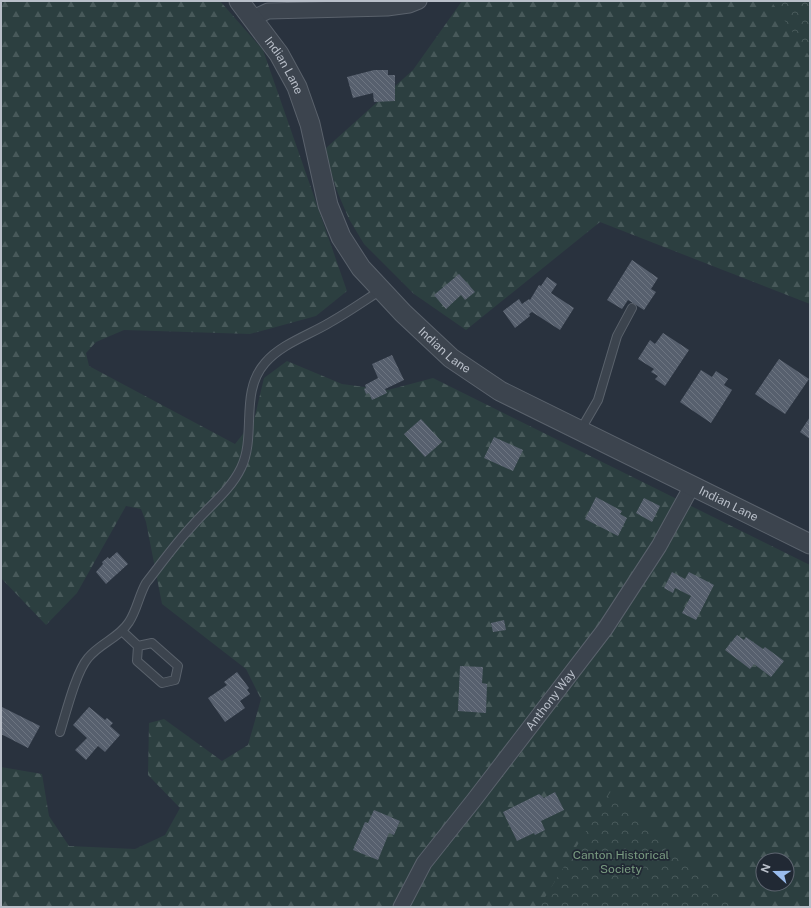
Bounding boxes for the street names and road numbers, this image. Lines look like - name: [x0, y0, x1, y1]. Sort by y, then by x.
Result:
- street label: Indian Lane: [262, 34, 306, 96]
- street label: Indian Lane: [416, 324, 473, 376]
- street label: Indian Lane: [697, 483, 761, 524]
- street label: Anthony Way: [523, 666, 579, 733]

